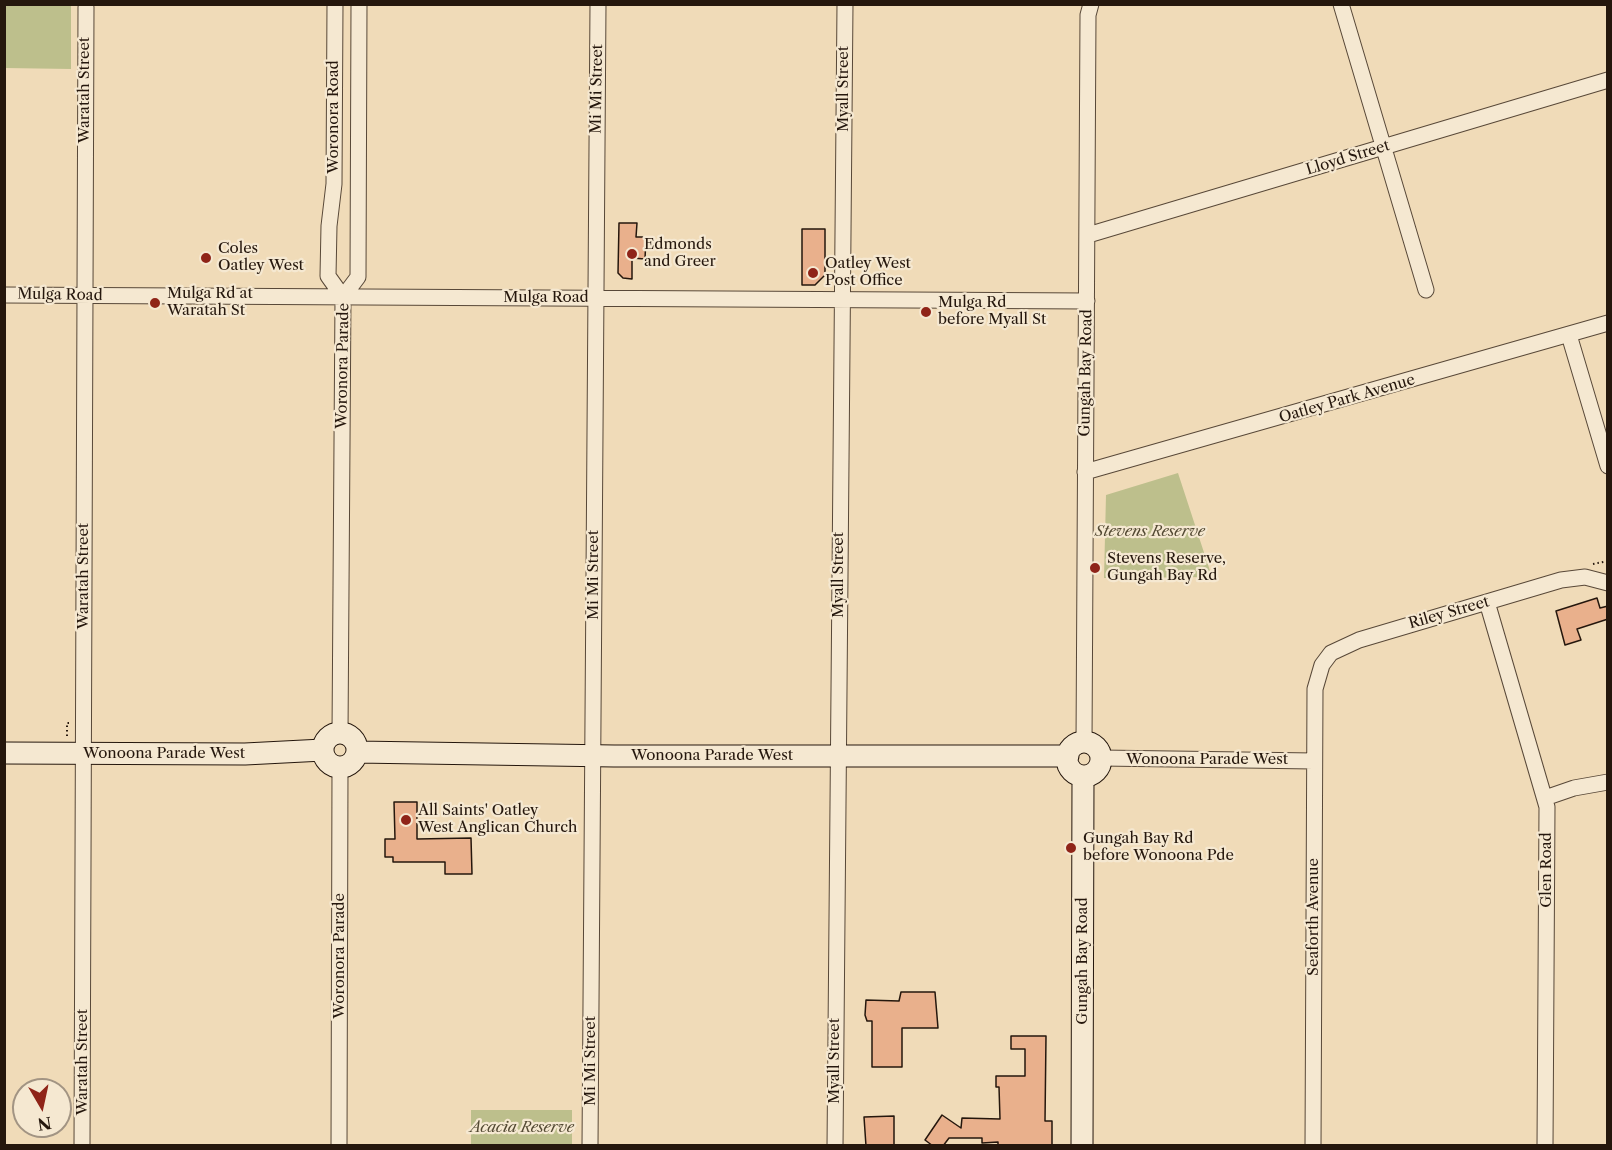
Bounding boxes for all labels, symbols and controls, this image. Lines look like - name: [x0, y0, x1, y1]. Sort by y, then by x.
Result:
- street label: Waratah Street: [76, 37, 94, 143]
- street label: Mi Mi Street: [587, 44, 607, 134]
- street label: Myall Street: [835, 46, 853, 132]
- street label: Woronora Road: [325, 60, 343, 174]
- street label: Lloyd Street: [1304, 137, 1392, 179]
- place label: Edmonds and Greer: [644, 236, 716, 271]
- place label: Coles Oatley West: [218, 240, 304, 275]
- marker: Edmonds and Greer: [625, 247, 639, 261]
- marker: Coles Oatley West: [199, 251, 213, 265]
- place label: Oatley West Post Office: [825, 255, 911, 290]
- marker: Oatley West Post Office: [806, 266, 820, 280]
- street label: Mulga Road: [17, 285, 103, 305]
- place label: Mulga Rd at Waratah St: [167, 285, 253, 320]
- street label: Mulga Road: [503, 289, 589, 307]
- place label: Mulga Rd before Myall St: [938, 294, 1046, 329]
- marker: Mulga Rd at Waratah St: [148, 296, 162, 310]
- street label: Woronora Parade: [333, 303, 353, 429]
- marker: Mulga Rd before Myall St: [919, 305, 933, 319]
- street label: Gungah Bay Road: [1076, 309, 1096, 437]
- street label: Oatley Park Avenue: [1277, 371, 1417, 427]
- street label: Waratah Street: [75, 523, 93, 629]
- park label: Stevens Reserve: [1095, 523, 1205, 541]
- street label: Mi Mi Street: [585, 530, 603, 620]
- street label: Myall Street: [830, 532, 848, 618]
- place label: Stevens Reserve, Gungah Bay Rd: [1107, 550, 1226, 585]
- marker: Stevens Reserve, Gungah Bay Rd: [1088, 561, 1102, 575]
- street label: Riley Street: [1407, 593, 1491, 633]
- street label: Wonoona Parade West: [83, 745, 245, 763]
- street label: Wonoona Parade West: [631, 747, 793, 765]
- street label: Wonoona Parade West: [1126, 751, 1288, 769]
- place label: All Saints' Oatley West Anglican Church: [418, 802, 577, 837]
- marker: All Saints' Oatley West Anglican Church: [399, 813, 413, 827]
- place label: Gungah Bay Rd before Wonoona Pde: [1083, 830, 1234, 865]
- street label: Glen Road: [1538, 832, 1556, 908]
- marker: Gungah Bay Rd before Wonoona Pde: [1064, 841, 1078, 855]
- street label: Seaforth Avenue: [1305, 858, 1323, 976]
- street label: Woronora Parade: [331, 893, 349, 1019]
- street label: Gungah Bay Road: [1074, 897, 1092, 1025]
- street label: Waratah Street: [74, 1009, 92, 1115]
- street label: Mi Mi Street: [582, 1016, 600, 1106]
- street label: Myall Street: [826, 1018, 844, 1104]
- north arrow: [12, 1078, 72, 1138]
- text: N: [36, 1113, 53, 1135]
- park label: Acacia Reserve: [470, 1119, 574, 1137]

